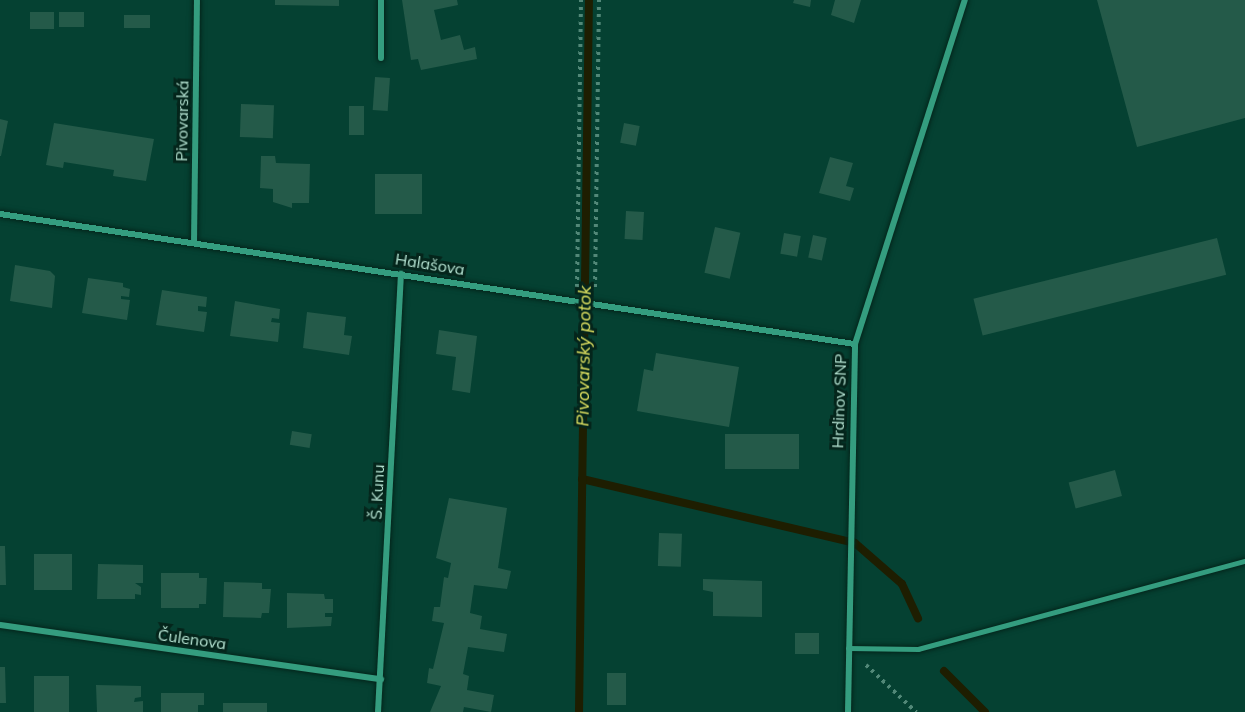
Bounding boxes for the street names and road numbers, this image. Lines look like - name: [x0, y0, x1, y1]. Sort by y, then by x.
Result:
- street label: Pivovarská: [172, 80, 192, 162]
- street label: Halašova: [394, 249, 466, 279]
- street label: Hrdinov SNP: [828, 353, 850, 449]
- street label: Š. Kunu: [366, 464, 388, 520]
- street label: Čulenova: [157, 625, 227, 653]

